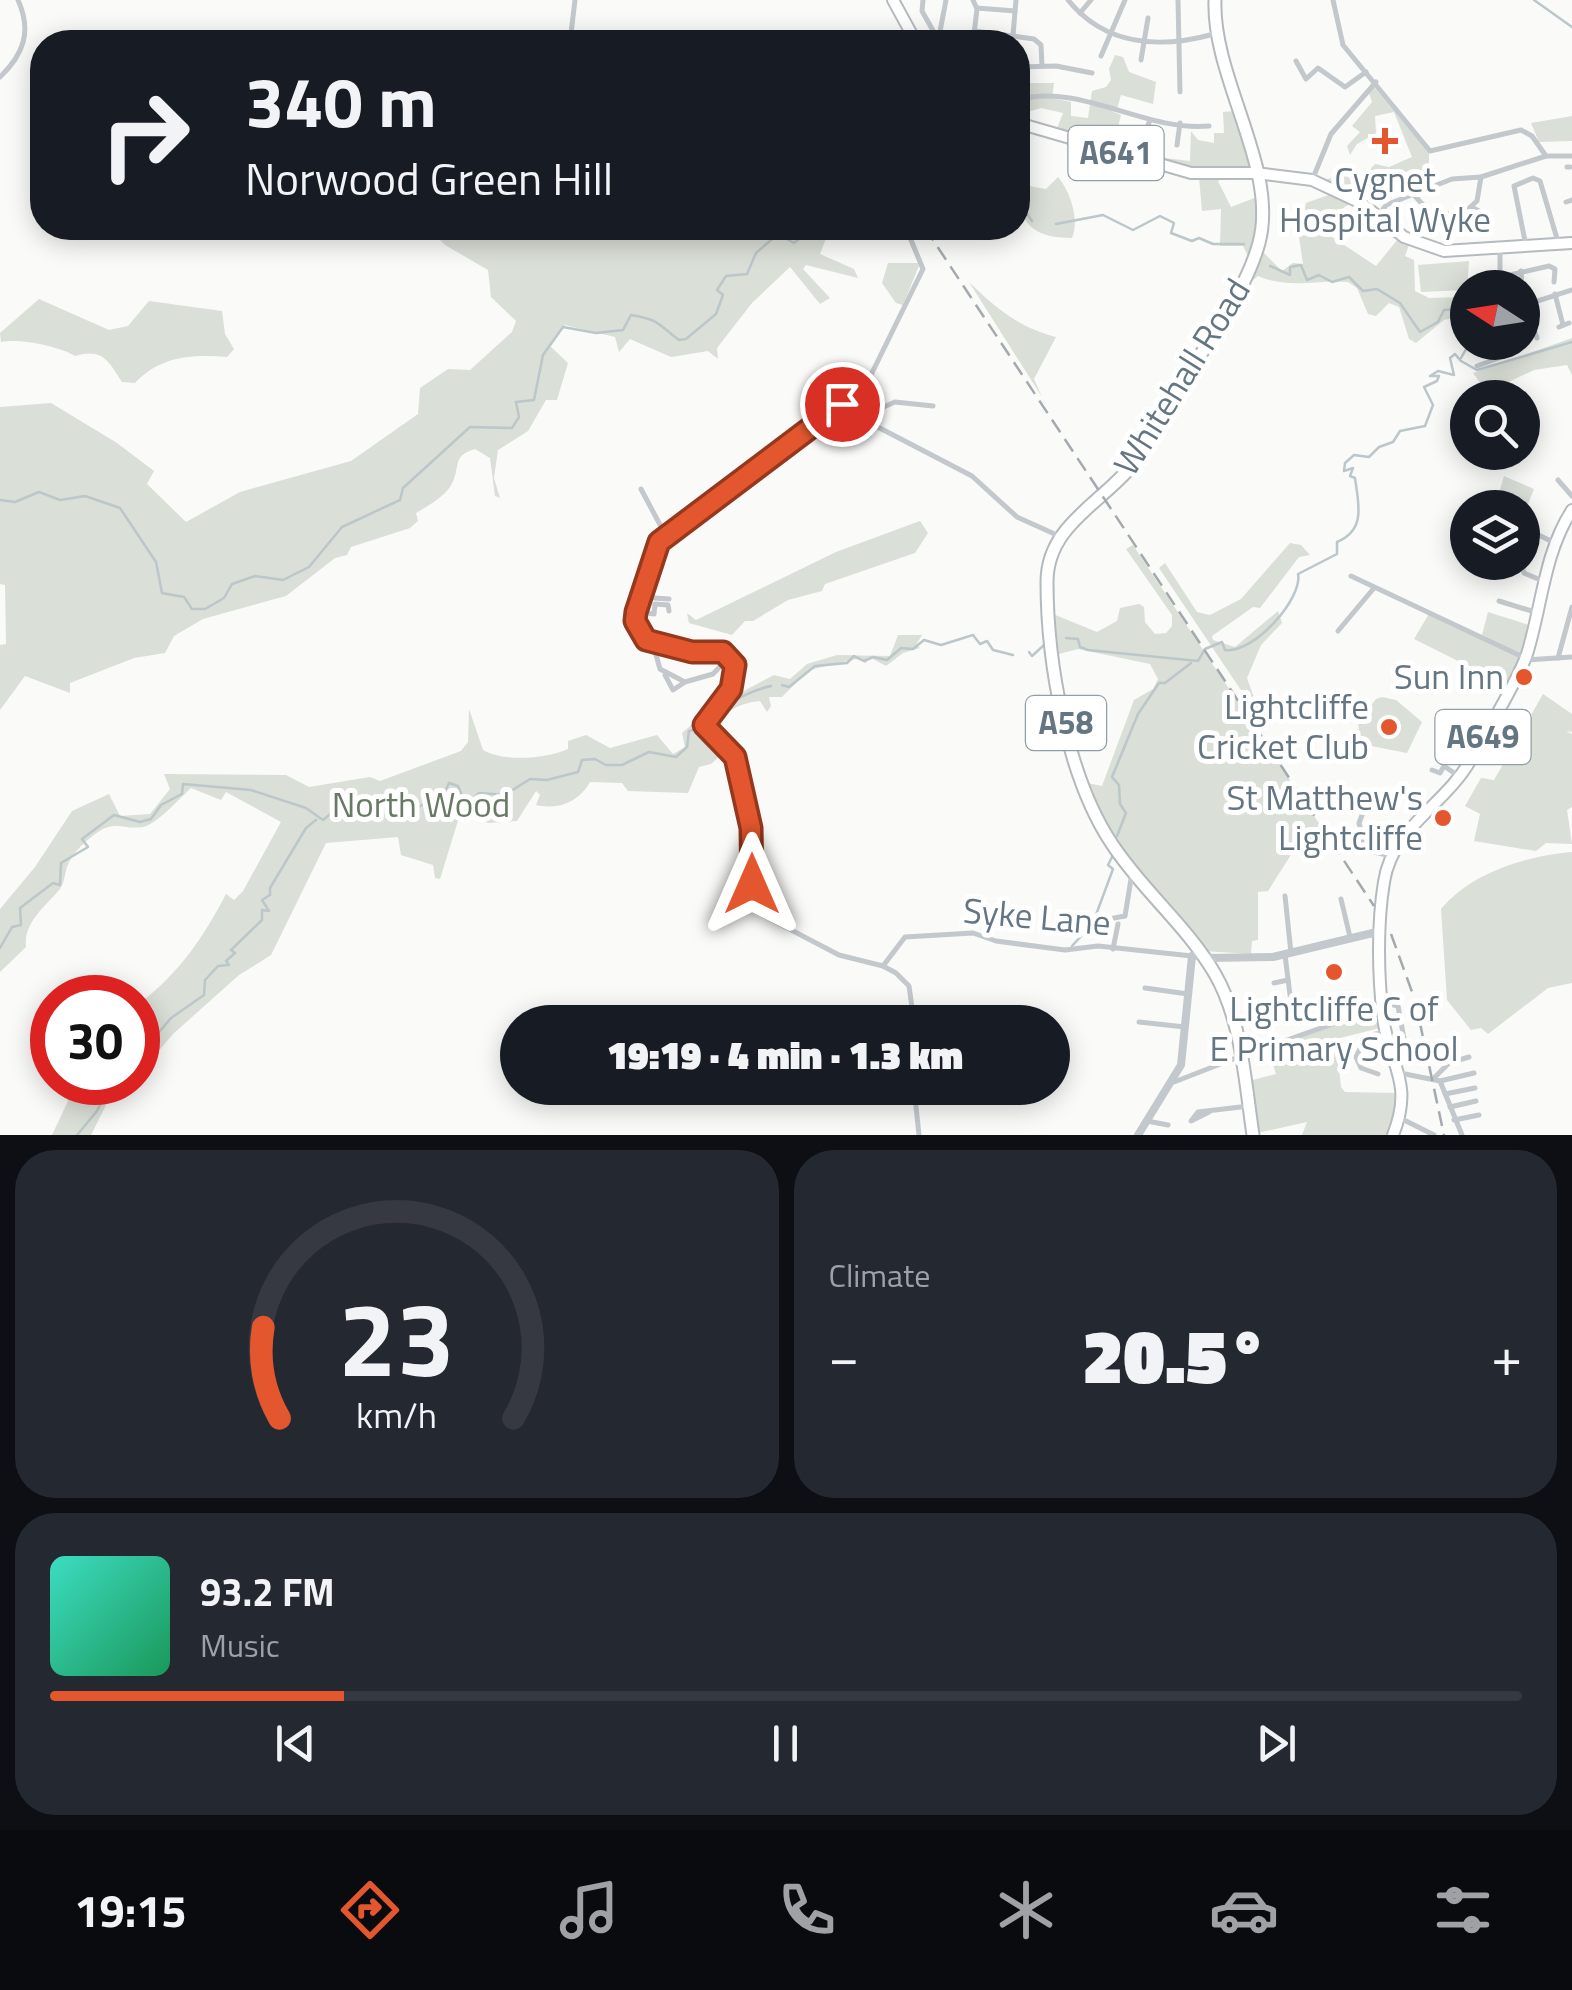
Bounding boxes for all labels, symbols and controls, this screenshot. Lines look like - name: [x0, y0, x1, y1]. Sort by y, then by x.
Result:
- text: 340 m: [245, 48, 437, 154]
- icon: right: [80, 70, 210, 200]
- road number: A641: [1068, 126, 1164, 180]
- marker: Cygnet Hospital Wyke: [1372, 128, 1398, 154]
- text: Norwood Green Hill: [245, 144, 613, 212]
- place label: Cygnet Hospital Wyke: [1279, 152, 1491, 246]
- street label: Whitehall Road: [1099, 267, 1263, 486]
- north arrow: [1450, 270, 1540, 360]
- map controls: [1450, 270, 1540, 580]
- pin: [800, 362, 885, 447]
- icon: arrive: [815, 377, 870, 432]
- button: search: [1450, 380, 1540, 470]
- button: layers: [1450, 490, 1540, 580]
- place label: Sun Inn: [1394, 649, 1504, 703]
- marker: Sun Inn: [1513, 666, 1535, 688]
- place label: Lightcliffe Cricket Club: [1197, 679, 1369, 773]
- road number: A58: [1026, 696, 1106, 750]
- road number: A649: [1436, 710, 1530, 764]
- marker: Lightcliffe Cricket Club: [1378, 716, 1400, 738]
- place label: St Matthew's Lightcliffe: [1227, 770, 1423, 864]
- park label: North Wood: [332, 777, 510, 831]
- marker: St Matthew's Lightcliffe: [1432, 807, 1454, 829]
- position arrow: [700, 832, 804, 936]
- street label: Syke Lane: [961, 883, 1113, 949]
- marker: Lightcliffe C of E Primary School: [1323, 961, 1345, 983]
- speed limit sign: 30: [30, 975, 160, 1105]
- place label: Lightcliffe C of E Primary School: [1209, 981, 1459, 1075]
- text: 19:19 · 4 min · 1.3 km: [607, 1026, 963, 1084]
- text: Climate: [829, 1251, 930, 1299]
- text: 23: [339, 1258, 455, 1416]
- text: 20.5°: [1082, 1298, 1268, 1412]
- text: −: [829, 1314, 859, 1397]
- text: +: [1491, 1314, 1522, 1397]
- text: km/h: [356, 1387, 437, 1442]
- text: 93.2 FM: [200, 1563, 335, 1621]
- text: Music: [200, 1621, 280, 1669]
- icon: previous: [268, 1716, 323, 1771]
- icon: pause: [758, 1716, 813, 1771]
- icon: next: [1249, 1716, 1304, 1771]
- icon: directions: [335, 1875, 405, 1945]
- icon: music: [554, 1875, 624, 1945]
- icon: phone: [772, 1875, 842, 1945]
- icon: climate: [991, 1875, 1061, 1945]
- icon: car: [1209, 1875, 1279, 1945]
- icon: filters: [1428, 1875, 1498, 1945]
- text: 19:15: [74, 1876, 187, 1944]

